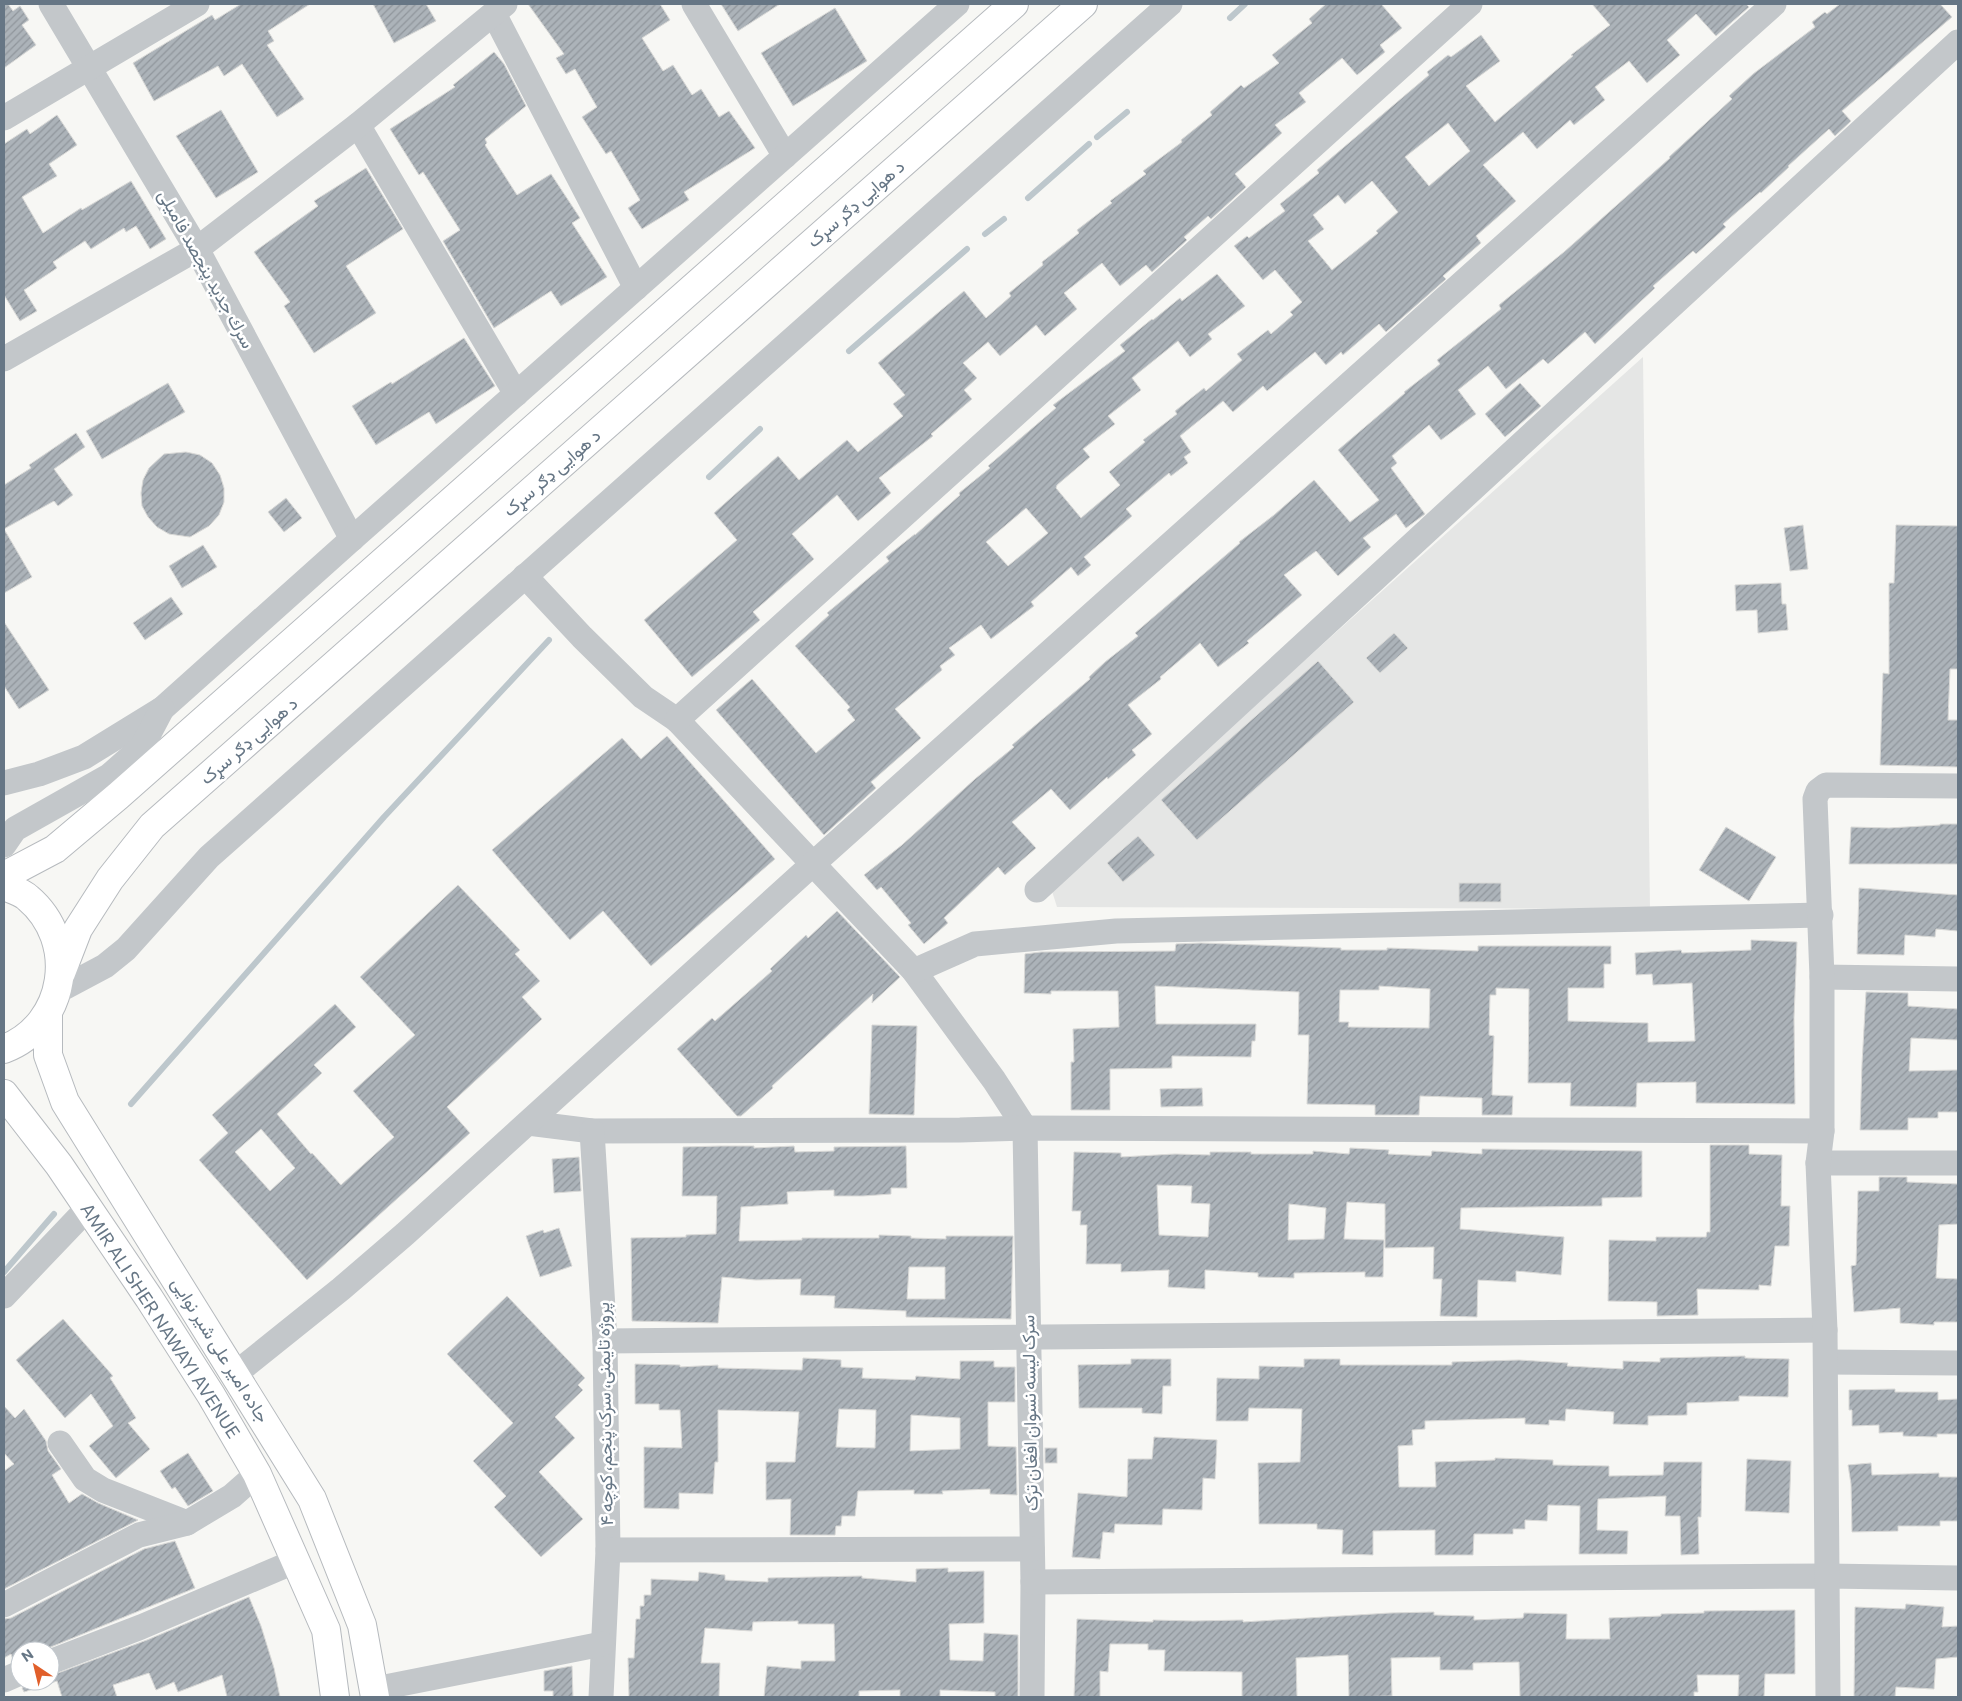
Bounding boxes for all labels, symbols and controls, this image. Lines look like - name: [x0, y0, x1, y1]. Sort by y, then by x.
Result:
- street label: د هوایی ډګر سړک: [802, 155, 910, 253]
- street label: سرك جدید پنجصد فامیلی: [152, 185, 260, 353]
- street label: د هوایی ډګر سړک: [498, 424, 606, 522]
- street label: د هوایی ډګر سړک: [195, 692, 303, 790]
- street label: AMIR ALI SHER NAWAYI AVENUE: [76, 1199, 245, 1442]
- street label: جاده امیر علی شیر نوایی: [166, 1273, 275, 1427]
- street label: پروژه تایمنی، سرک پنجم، کوچه ۴: [591, 1302, 619, 1526]
- street label: سرک لیسه نسوان افغان‌ ترک: [1016, 1315, 1043, 1511]
- north arrow: [10, 1641, 60, 1691]
- text: N: [18, 1645, 36, 1665]

